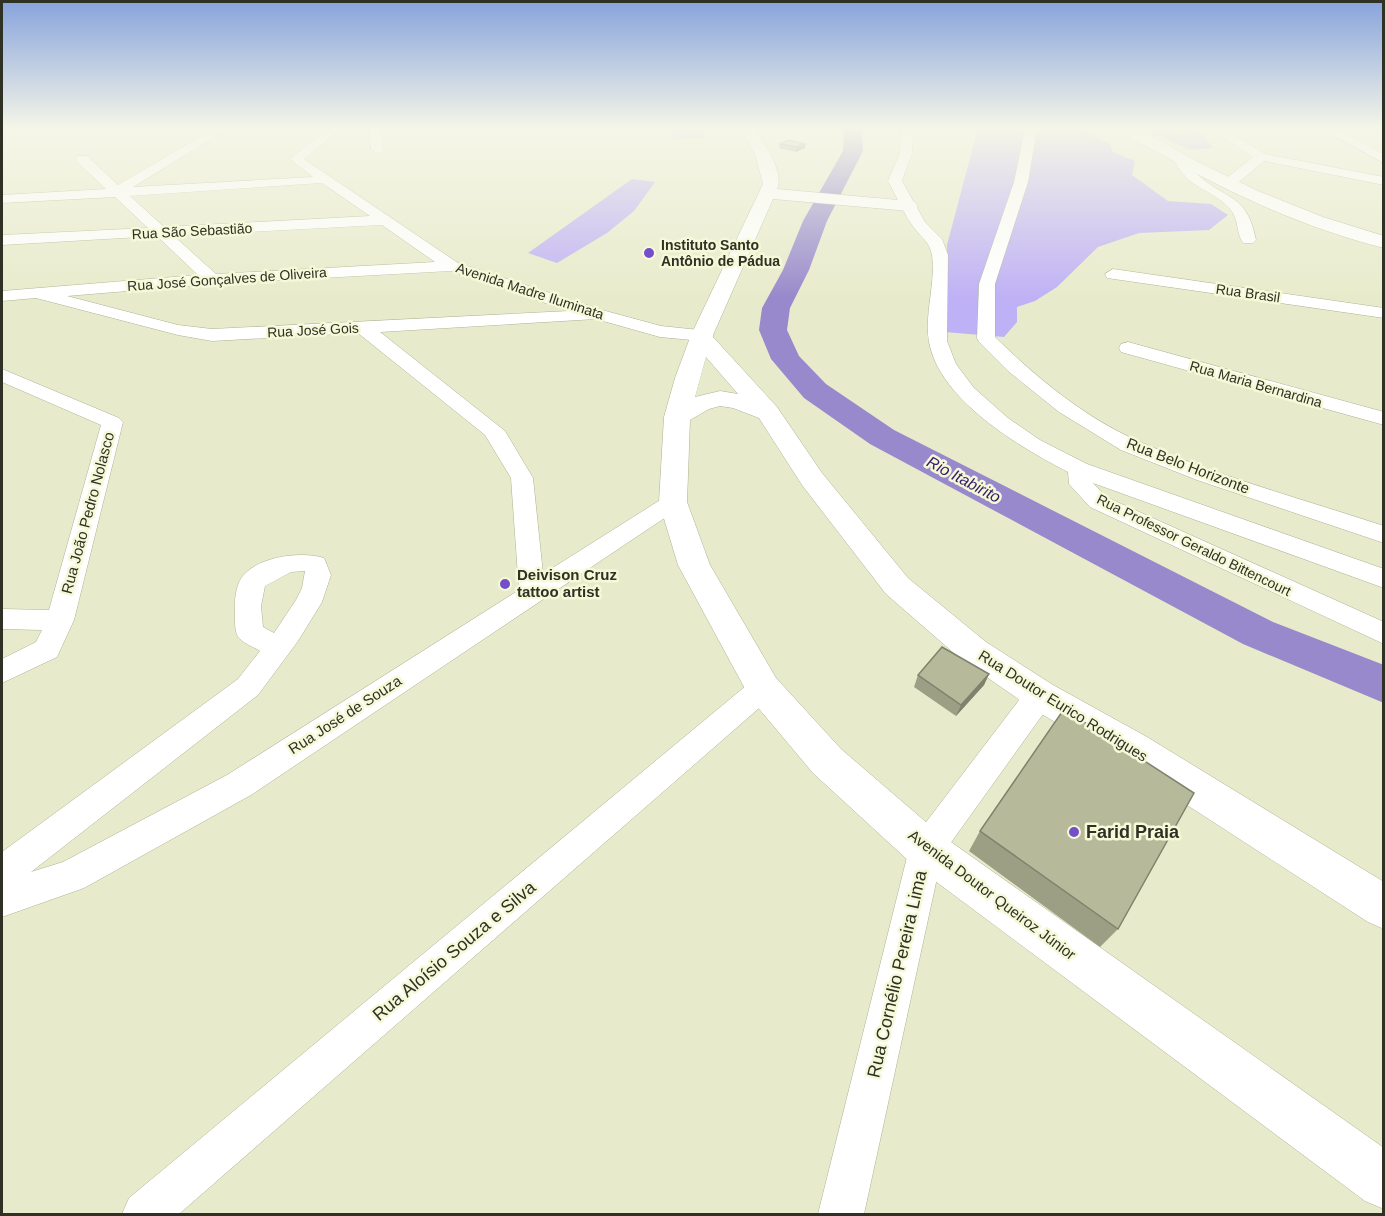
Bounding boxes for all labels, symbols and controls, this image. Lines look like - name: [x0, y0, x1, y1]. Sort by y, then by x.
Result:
- street label: Rua São Sebastião: [131, 220, 253, 242]
- place label: Instituto Santo Antônio de Pádua: [661, 237, 780, 269]
- marker: Instituto Santo Antônio de Pádua: [642, 246, 656, 260]
- street label: Avenida Madre Iluminata: [454, 260, 606, 323]
- street label: Rua José Gonçalves de Oliveira: [127, 264, 328, 294]
- street label: Rua Brasil: [1215, 281, 1281, 305]
- street label: Rua José Gois: [267, 320, 359, 340]
- street label: Rua Maria Bernardina: [1188, 357, 1324, 411]
- street label: Rua João Pedro Nolasco: [58, 430, 117, 596]
- street label: Rua Belo Horizonte: [1124, 434, 1252, 497]
- water label: Rio Itabirito: [924, 453, 1004, 506]
- street label: Rua Professor Geraldo Bittencourt: [1094, 491, 1294, 599]
- place label: Deivison Cruz tattoo artist: [517, 566, 617, 600]
- marker: Deivison Cruz tattoo artist: [498, 577, 512, 591]
- street label: Rua Doutor Eurico Rodrigues: [976, 646, 1151, 765]
- street label: Rua José de Souza: [285, 671, 405, 757]
- place label: Farid Praia: [1086, 822, 1180, 842]
- marker: Farid Praia: [1067, 825, 1081, 839]
- street label: Avenida Doutor Queiroz Júnior: [905, 826, 1079, 963]
- street label: Rua Cornélio Pereira Lima: [863, 867, 931, 1080]
- street label: Rua Aloísio Souza e Silva: [369, 876, 540, 1025]

